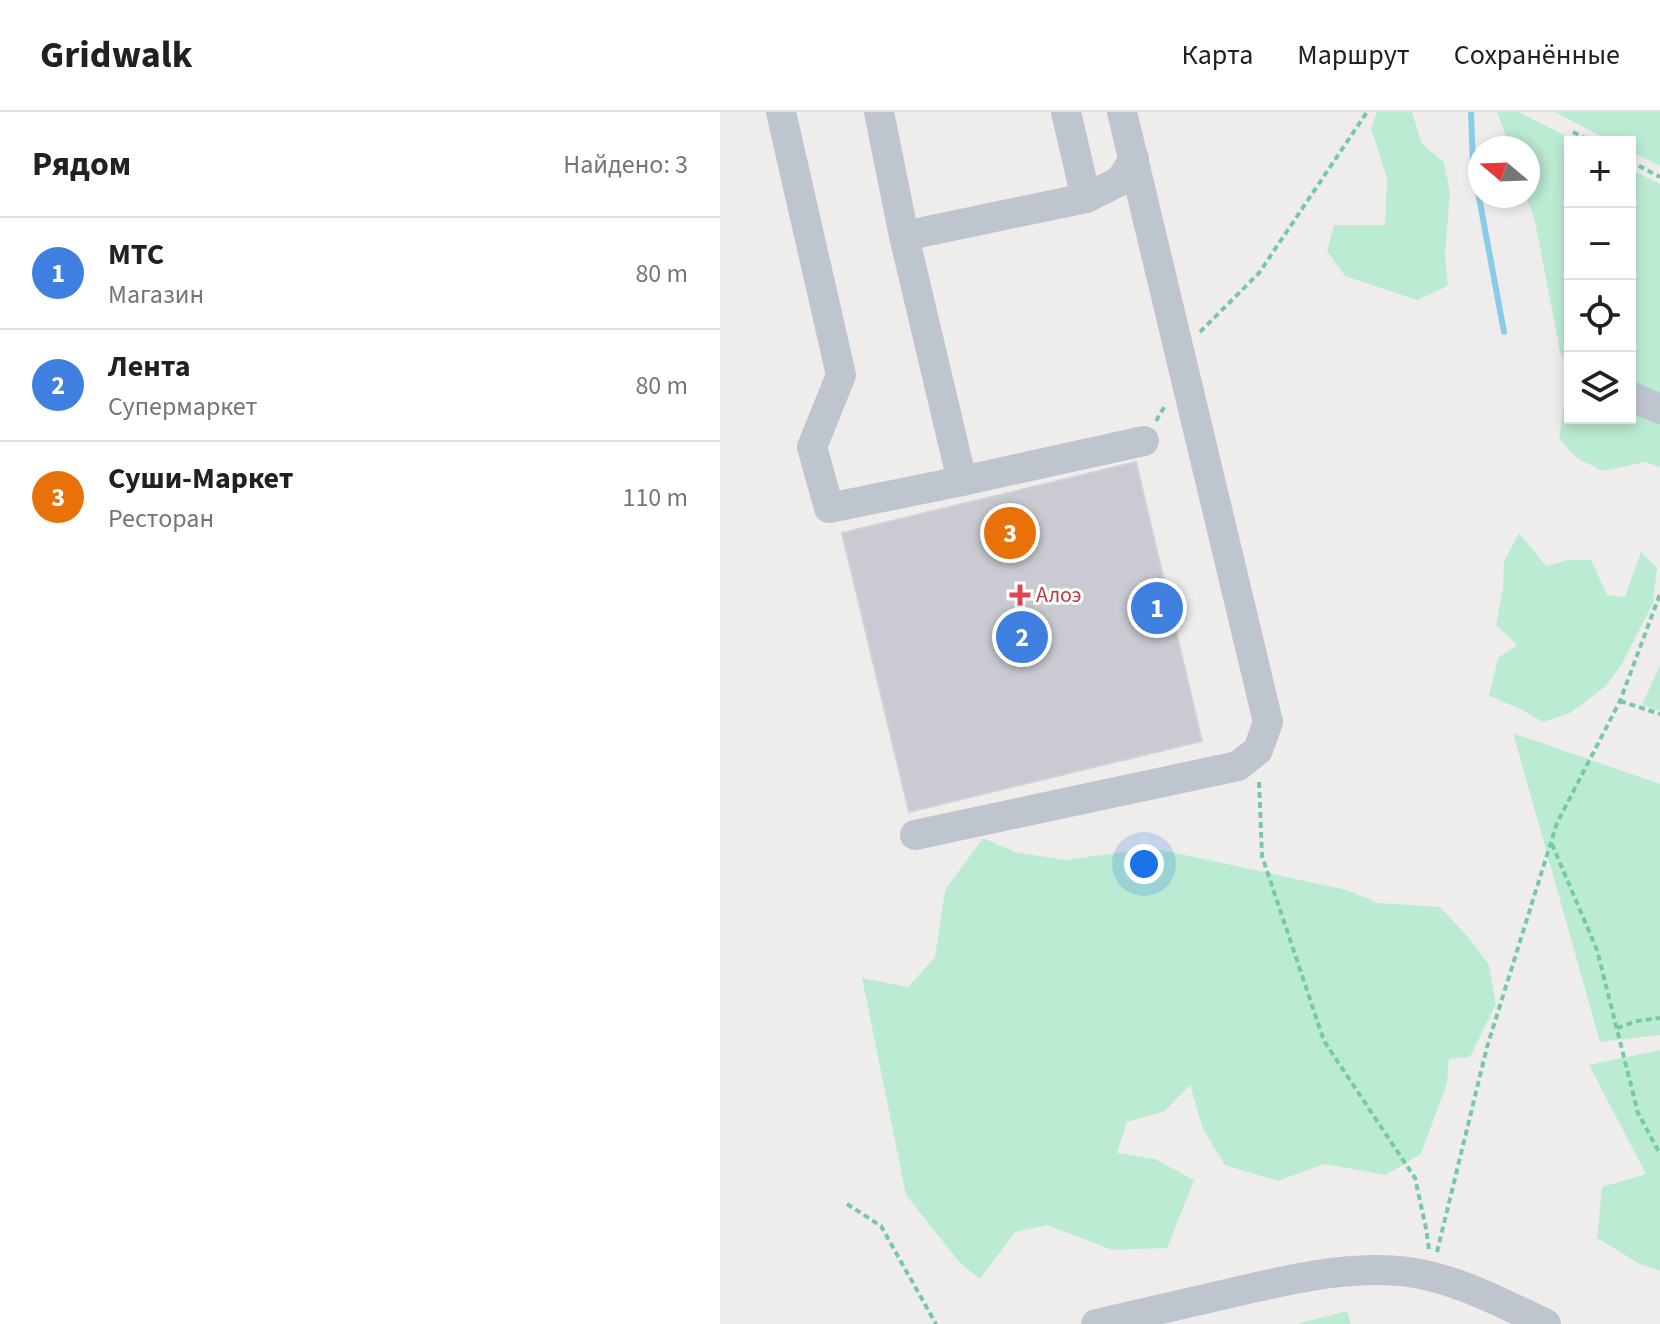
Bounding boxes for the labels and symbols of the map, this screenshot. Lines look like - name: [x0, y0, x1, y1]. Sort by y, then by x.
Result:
- north arrow: [1468, 136, 1540, 208]
- pin: 3: [984, 503, 1036, 563]
- pin: 1: [1131, 578, 1183, 638]
- place label: Алоэ: [1036, 579, 1082, 611]
- marker: Алоэ: [1011, 586, 1029, 604]
- pin: 2: [996, 607, 1048, 667]
- your location: [1124, 844, 1164, 884]

